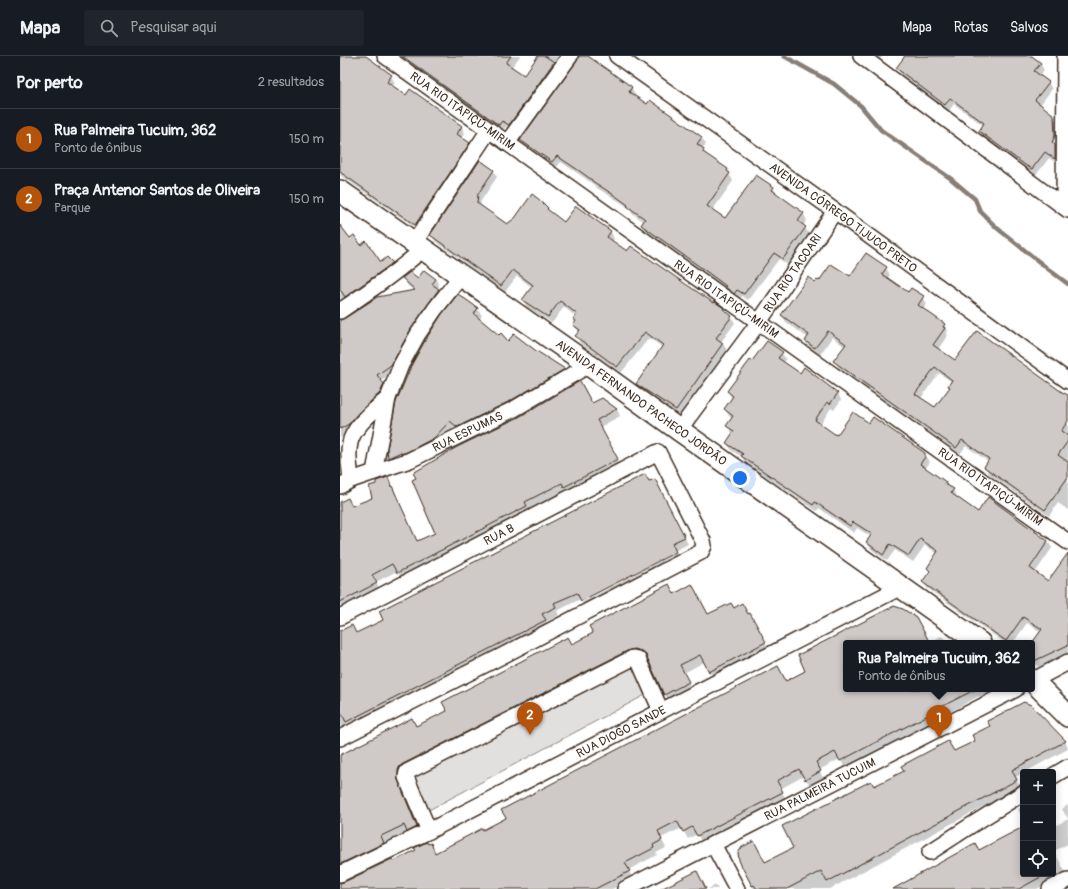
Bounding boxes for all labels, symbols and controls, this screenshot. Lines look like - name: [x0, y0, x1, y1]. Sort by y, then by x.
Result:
- search box: [84, 10, 364, 46]
- text: Mapa: [20, 16, 60, 40]
- icon: search: [98, 17, 120, 39]
- text: Pesquisar aqui: [130, 18, 216, 37]
- text: Mapa: [902, 19, 932, 36]
- text: Rotas: [954, 19, 988, 36]
- text: Salvos: [1010, 19, 1048, 36]
- street label: RUA RIO ITAPIÇÚ-MIRIM: [407, 69, 518, 154]
- text: Por perto: [16, 72, 83, 93]
- text: 2 resultados: [258, 74, 324, 90]
- text: Rua Palmeira Tucuim, 362: [54, 121, 216, 140]
- text: 1: [26, 131, 32, 147]
- text: 150 m: [289, 131, 324, 147]
- text: Ponto de ônibus: [54, 140, 142, 156]
- street label: AVENIDA CÓRREGO TIJUCO PRETO: [766, 160, 920, 276]
- text: Praça Antenor Santos de Oliveira: [54, 181, 260, 200]
- text: 2: [25, 191, 33, 207]
- text: 150 m: [289, 191, 324, 207]
- text: Parque: [54, 200, 90, 216]
- street label: RUA RIO TACOARI: [761, 231, 825, 316]
- street label: RUA RIO ITAPIÇÚ-MIRIM: [671, 257, 782, 342]
- street label: AVENIDA FERNANDO PACHECO JORDÃO: [552, 337, 730, 469]
- street label: RUA ESPUMAS: [430, 409, 506, 456]
- street label: RUA RIO ITAPIÇÚ-MIRIM: [935, 445, 1046, 530]
- your location: [730, 468, 750, 488]
- street label: RUA B: [481, 521, 517, 549]
- popup: [843, 640, 1035, 692]
- text: Rua Palmeira Tucuim, 362: [858, 649, 1020, 668]
- text: Ponto de ônibus: [858, 668, 945, 684]
- pin: 2: [517, 702, 543, 735]
- street label: RUA DIOGO SANDE: [574, 703, 669, 762]
- pin: 1: [926, 705, 952, 738]
- street label: RUA PALMEIRA TUCUIM: [762, 755, 879, 824]
- map controls: [1020, 769, 1056, 877]
- button: +: [1020, 769, 1056, 805]
- button: −: [1020, 805, 1056, 841]
- button: locate: [1020, 841, 1056, 877]

